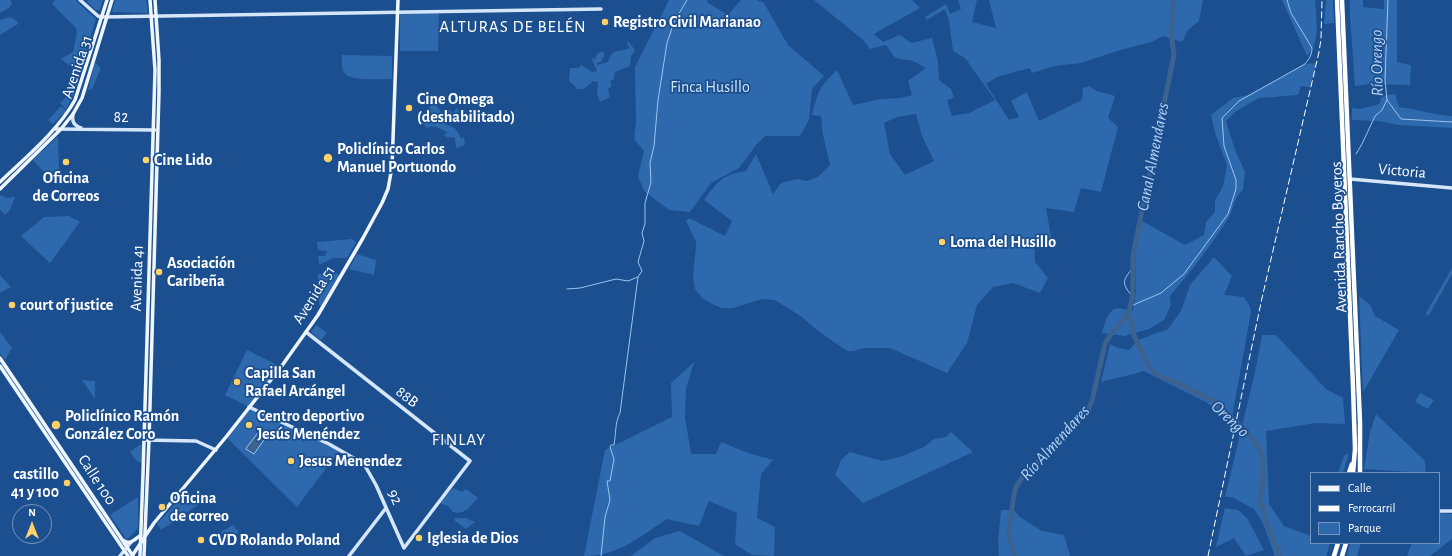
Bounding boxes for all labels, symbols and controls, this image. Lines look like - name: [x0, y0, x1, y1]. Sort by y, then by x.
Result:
- place label: Registro Civil Marianao: [613, 12, 761, 32]
- district label: ALTURAS DE BELÉN: [439, 17, 587, 37]
- marker: Registro Civil Marianao: [600, 17, 610, 27]
- water label: Río Orengo: [1366, 29, 1388, 97]
- street label: Avenida 31: [57, 33, 97, 101]
- park label: Finca Husillo: [670, 77, 750, 97]
- place label: Cine Omega (deshabilitado): [417, 89, 515, 127]
- water label: Canal Almendares: [1133, 101, 1173, 213]
- marker: Cine Omega (deshabilitado): [404, 103, 414, 113]
- street label: 82: [114, 107, 128, 127]
- place label: Policlínico Carlos Manuel Portuondo: [337, 139, 456, 177]
- place label: Cine Lido: [154, 150, 212, 170]
- marker: Policlínico Carlos Manuel Portuondo: [322, 152, 334, 164]
- marker: Cine Lido: [141, 155, 151, 165]
- marker: Oficina de Correos: [61, 157, 71, 167]
- street label: Victoria: [1377, 159, 1427, 183]
- street label: Avenida Rancho Boyeros: [1327, 161, 1351, 313]
- place label: Oficina de Correos: [33, 168, 99, 206]
- place label: Loma del Husillo: [950, 232, 1056, 252]
- marker: Loma del Husillo: [937, 237, 947, 247]
- street label: Avenida 41: [126, 244, 148, 312]
- place label: Asociación Caribeña: [167, 253, 235, 291]
- street label: Avenida 51: [289, 262, 339, 328]
- marker: Asociación Caribeña: [154, 267, 164, 277]
- place label: court of justice: [20, 295, 113, 315]
- marker: court of justice: [7, 300, 17, 310]
- place label: Capilla San Rafael Arcángel: [245, 363, 346, 401]
- marker: Capilla San Rafael Arcángel: [232, 377, 242, 387]
- street label: 88B: [392, 382, 422, 412]
- water label: Orengo: [1207, 396, 1253, 442]
- water label: Río Almendares: [1016, 401, 1094, 485]
- place label: Policlínico Ramón González Coro: [65, 406, 179, 444]
- place label: Centro deportivo Jesús Menéndez: [257, 406, 364, 444]
- marker: Policlínico Ramón González Coro: [50, 419, 62, 431]
- marker: Centro deportivo Jesús Menéndez: [244, 420, 254, 430]
- district label: FINLAY: [432, 430, 486, 450]
- street label: Calle 100: [74, 451, 120, 509]
- place label: Jesus Menendez: [299, 451, 402, 471]
- marker: Jesus Menendez: [286, 456, 296, 466]
- place label: castillo 41 y 100: [11, 464, 59, 502]
- legend: [1310, 472, 1440, 544]
- marker: castillo 41 y 100: [62, 478, 72, 488]
- text: Calle: [1348, 482, 1371, 494]
- street label: 92: [383, 486, 407, 508]
- place label: Oficina de correo: [170, 488, 229, 526]
- marker: Oficina de correo: [157, 502, 167, 512]
- text: Ferrocarril: [1348, 502, 1395, 514]
- north arrow: [12, 504, 52, 544]
- text: N: [28, 507, 36, 518]
- text: Parque: [1348, 522, 1381, 534]
- place label: Iglesia de Dios: [427, 528, 519, 548]
- place label: CVD Rolando Poland: [209, 530, 340, 550]
- marker: Iglesia de Dios: [414, 533, 424, 543]
- marker: CVD Rolando Poland: [196, 535, 206, 545]

